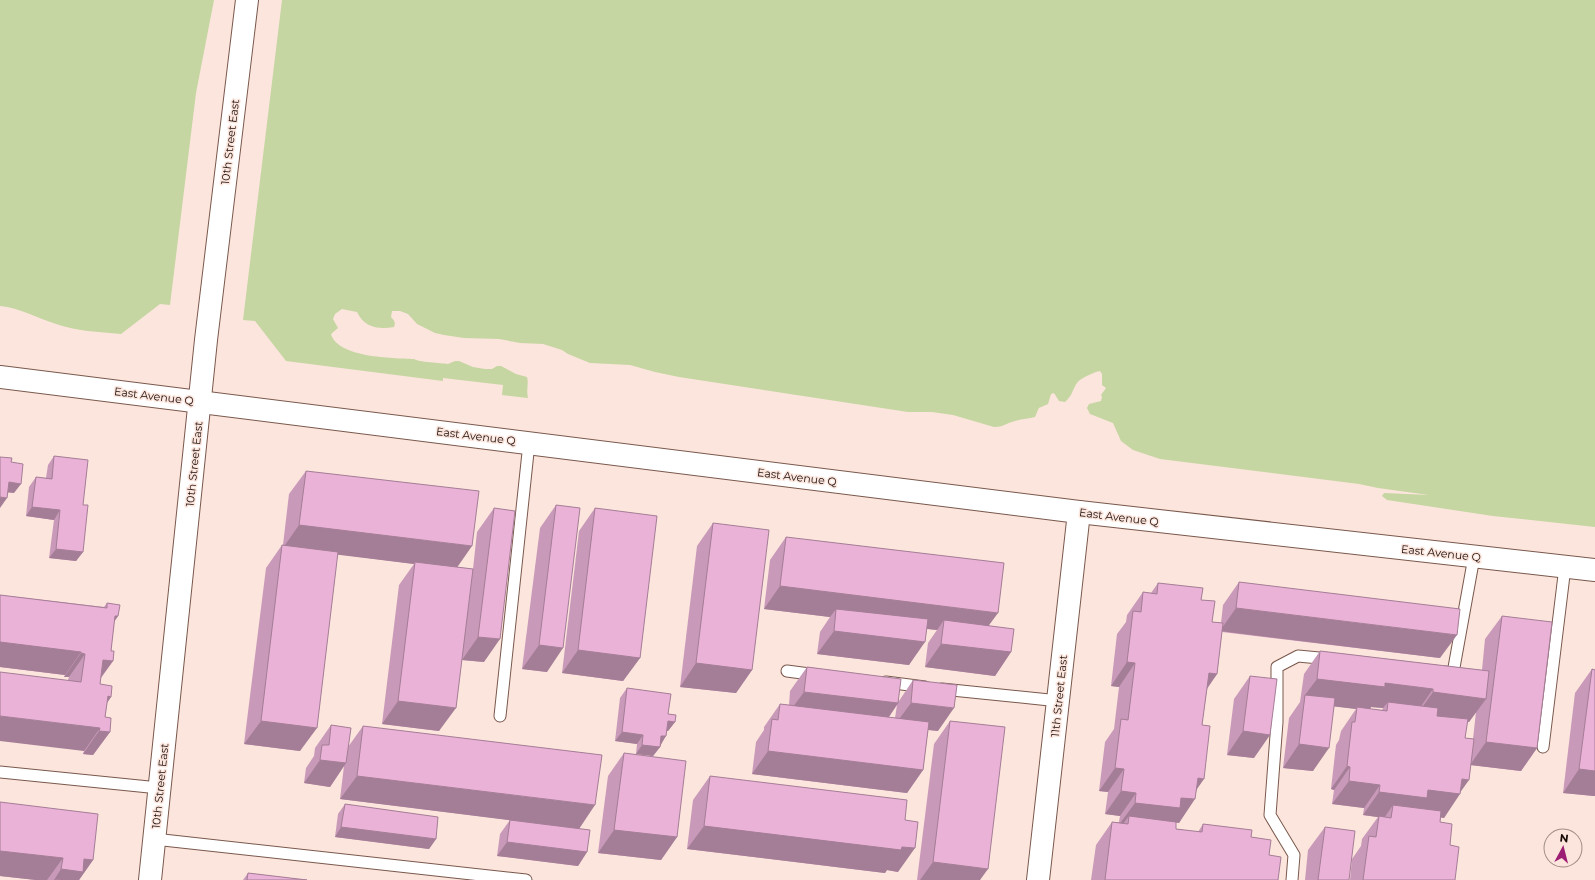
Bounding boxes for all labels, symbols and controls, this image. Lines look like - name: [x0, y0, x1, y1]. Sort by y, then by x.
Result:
- street label: 10th Street East: [218, 98, 242, 185]
- street label: East Avenue Q: [113, 384, 195, 408]
- street label: 10th Street East: [183, 420, 206, 507]
- street label: East Avenue Q: [435, 424, 517, 448]
- street label: East Avenue Q: [756, 465, 838, 489]
- street label: East Avenue Q: [1078, 505, 1160, 529]
- street label: East Avenue Q: [1400, 542, 1482, 564]
- street label: 11th Street East: [1048, 654, 1070, 738]
- street label: 10th Street East: [149, 742, 172, 829]
- north arrow: [1543, 828, 1583, 868]
- text: N: [1559, 831, 1569, 846]

